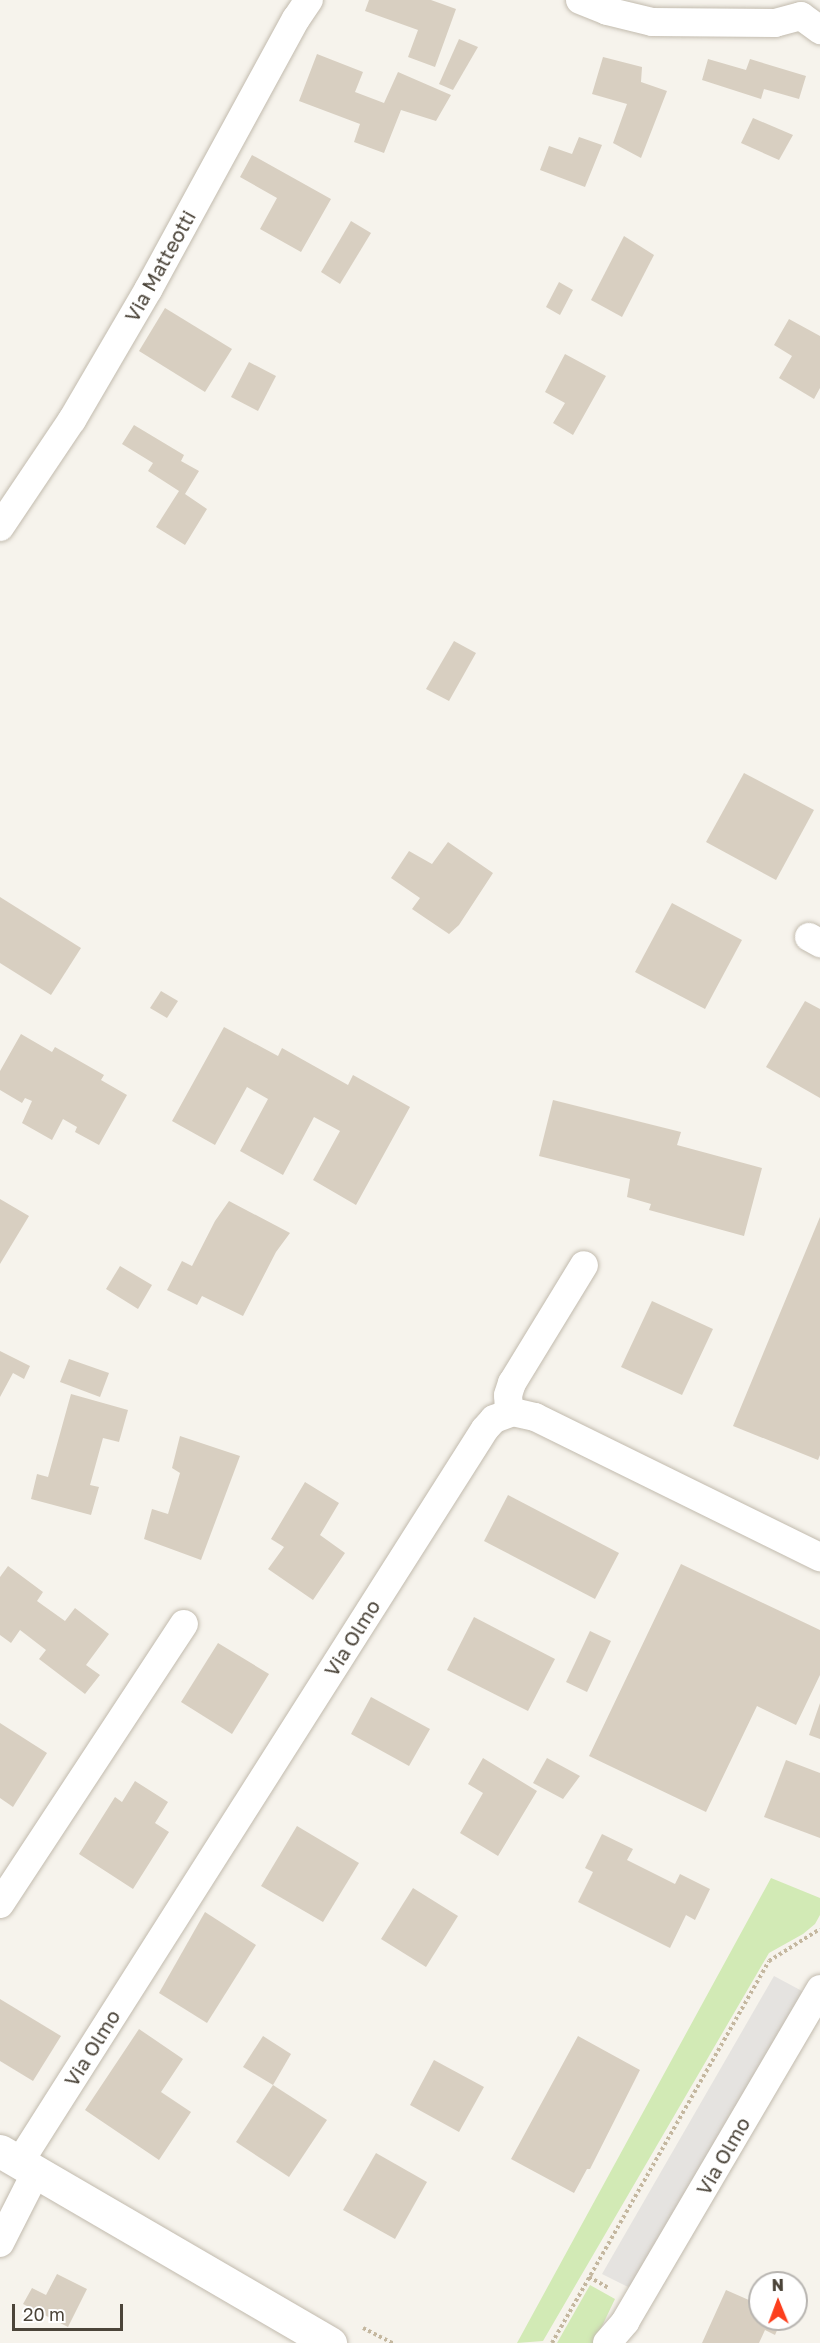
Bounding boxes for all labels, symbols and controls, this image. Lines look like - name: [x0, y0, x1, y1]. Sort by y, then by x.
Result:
- street label: Via Matteotti: [119, 206, 201, 326]
- street label: Via Olmo: [319, 1595, 385, 1681]
- street label: Via Olmo: [59, 2005, 125, 2091]
- street label: Via Olmo: [691, 2113, 755, 2199]
- north arrow: [748, 2271, 808, 2331]
- text: N: [771, 2275, 784, 2295]
- scale bar: [15, 2292, 126, 2330]
- text: 20 m: [23, 2303, 65, 2325]

